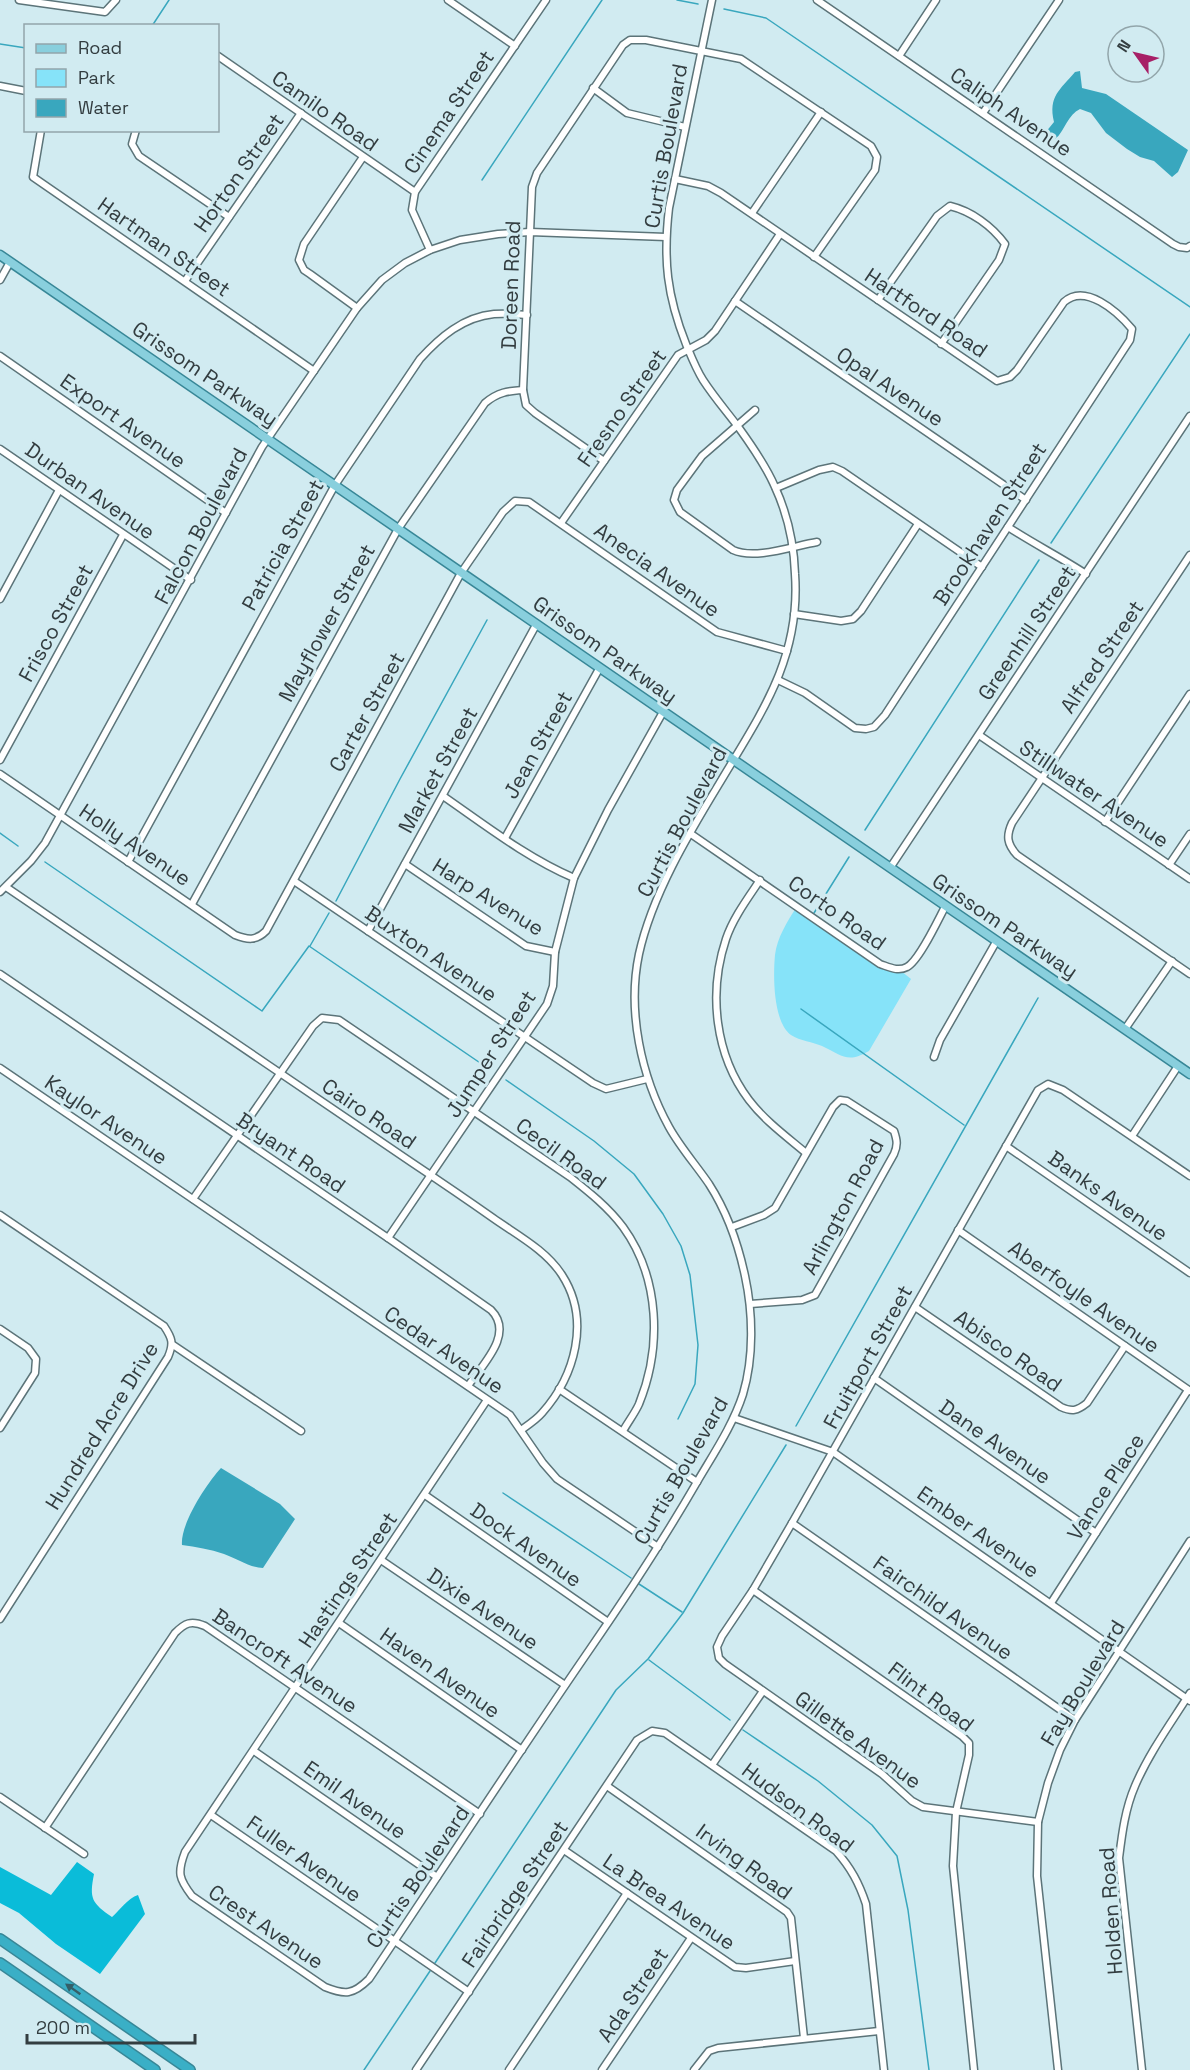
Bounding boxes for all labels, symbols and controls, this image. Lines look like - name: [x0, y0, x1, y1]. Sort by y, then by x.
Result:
- legend: [24, 24, 219, 132]
- north arrow: [1106, 24, 1166, 84]
- text: Road: [78, 36, 122, 59]
- text: N: [1112, 36, 1136, 56]
- street label: Cinema Street: [397, 45, 500, 179]
- street label: Caliph Avenue: [945, 61, 1077, 162]
- street label: Curtis Boulevard: [638, 62, 693, 230]
- street label: Camilo Road: [267, 64, 384, 157]
- text: Park: [78, 66, 116, 89]
- text: Water: [78, 96, 129, 119]
- street label: Horton Street: [188, 108, 290, 238]
- street label: Hartman Street: [93, 191, 236, 302]
- street label: Doreen Road: [495, 220, 526, 350]
- street label: Hartford Road: [860, 262, 993, 364]
- street label: Grissom Parkway: [127, 315, 283, 432]
- street label: Opal Avenue: [831, 341, 949, 432]
- street label: Fresno Street: [571, 344, 672, 472]
- street label: Export Avenue: [55, 367, 192, 474]
- street label: Durban Avenue: [20, 436, 160, 545]
- street label: Brookhaven Street: [927, 437, 1052, 610]
- street label: Falcon Boulevard: [148, 443, 253, 609]
- street label: Patricia Street: [235, 474, 330, 615]
- street label: Anecia Avenue: [589, 516, 725, 623]
- street label: Mayflower Street: [272, 539, 381, 706]
- street label: Frisco Street: [12, 559, 99, 686]
- street label: Greenhill Street: [971, 560, 1082, 705]
- street label: Grissom Parkway: [528, 590, 683, 710]
- street label: Alfred Street: [1054, 595, 1149, 718]
- street label: Carter Street: [323, 647, 411, 776]
- street label: Jean Street: [497, 686, 578, 803]
- street label: Market Street: [392, 702, 483, 838]
- street label: Stillwater Avenue: [1014, 733, 1174, 854]
- street label: Curtis Boulevard: [631, 742, 733, 902]
- street label: Holly Avenue: [74, 797, 196, 892]
- street label: Harp Avenue: [427, 852, 549, 942]
- street label: Grissom Parkway: [927, 867, 1083, 984]
- street label: Corto Road: [783, 869, 892, 956]
- street label: Buxton Avenue: [360, 899, 503, 1008]
- street label: Jumper Street: [439, 985, 542, 1122]
- street label: Kaylor Avenue: [40, 1068, 173, 1171]
- street label: Cairo Road: [317, 1072, 422, 1155]
- street label: Bryant Road: [232, 1106, 351, 1199]
- street label: Cecil Road: [511, 1112, 612, 1196]
- street label: Arlington Road: [795, 1134, 890, 1279]
- street label: Banks Avenue: [1043, 1144, 1173, 1247]
- street label: Aberfoyle Avenue: [1003, 1234, 1165, 1359]
- street label: Fruitport Street: [817, 1280, 918, 1434]
- street label: Cedar Avenue: [379, 1300, 509, 1400]
- street label: Abisco Road: [949, 1304, 1067, 1398]
- street label: Hundred Acre Drive: [39, 1337, 164, 1515]
- street label: Curtis Boulevard: [627, 1392, 734, 1550]
- street label: Dane Avenue: [934, 1393, 1057, 1490]
- street label: Vance Place: [1061, 1428, 1150, 1545]
- street label: Ember Avenue: [912, 1480, 1045, 1584]
- street label: Dock Avenue: [465, 1496, 587, 1593]
- street label: Hastings Street: [292, 1507, 403, 1653]
- street label: Fairchild Avenue: [868, 1549, 1018, 1666]
- street label: Dixie Avenue: [423, 1561, 544, 1656]
- street label: Bancroft Avenue: [208, 1602, 363, 1719]
- street label: Fay Boulevard: [1034, 1615, 1131, 1751]
- street label: Haven Avenue: [375, 1621, 506, 1724]
- street label: Flint Road: [883, 1655, 980, 1738]
- street label: Gillette Avenue: [790, 1685, 927, 1795]
- street label: Emil Avenue: [299, 1754, 412, 1845]
- street label: Hudson Road: [737, 1756, 860, 1859]
- street label: Curtis Boulevard: [360, 1800, 475, 1953]
- street label: Fuller Avenue: [242, 1809, 367, 1908]
- street label: Fairbridge Street: [455, 1815, 574, 1973]
- street label: Irving Road: [691, 1818, 798, 1906]
- street label: Holden Road: [1093, 1846, 1128, 1976]
- street label: La Brea Avenue: [598, 1847, 741, 1956]
- street label: Crest Avenue: [204, 1878, 329, 1975]
- street label: Ada Street: [591, 1942, 674, 2047]
- one-way arrow: [65, 1984, 81, 1995]
- scale bar: [27, 2007, 195, 2045]
- text: 200 m: [36, 2016, 90, 2039]

